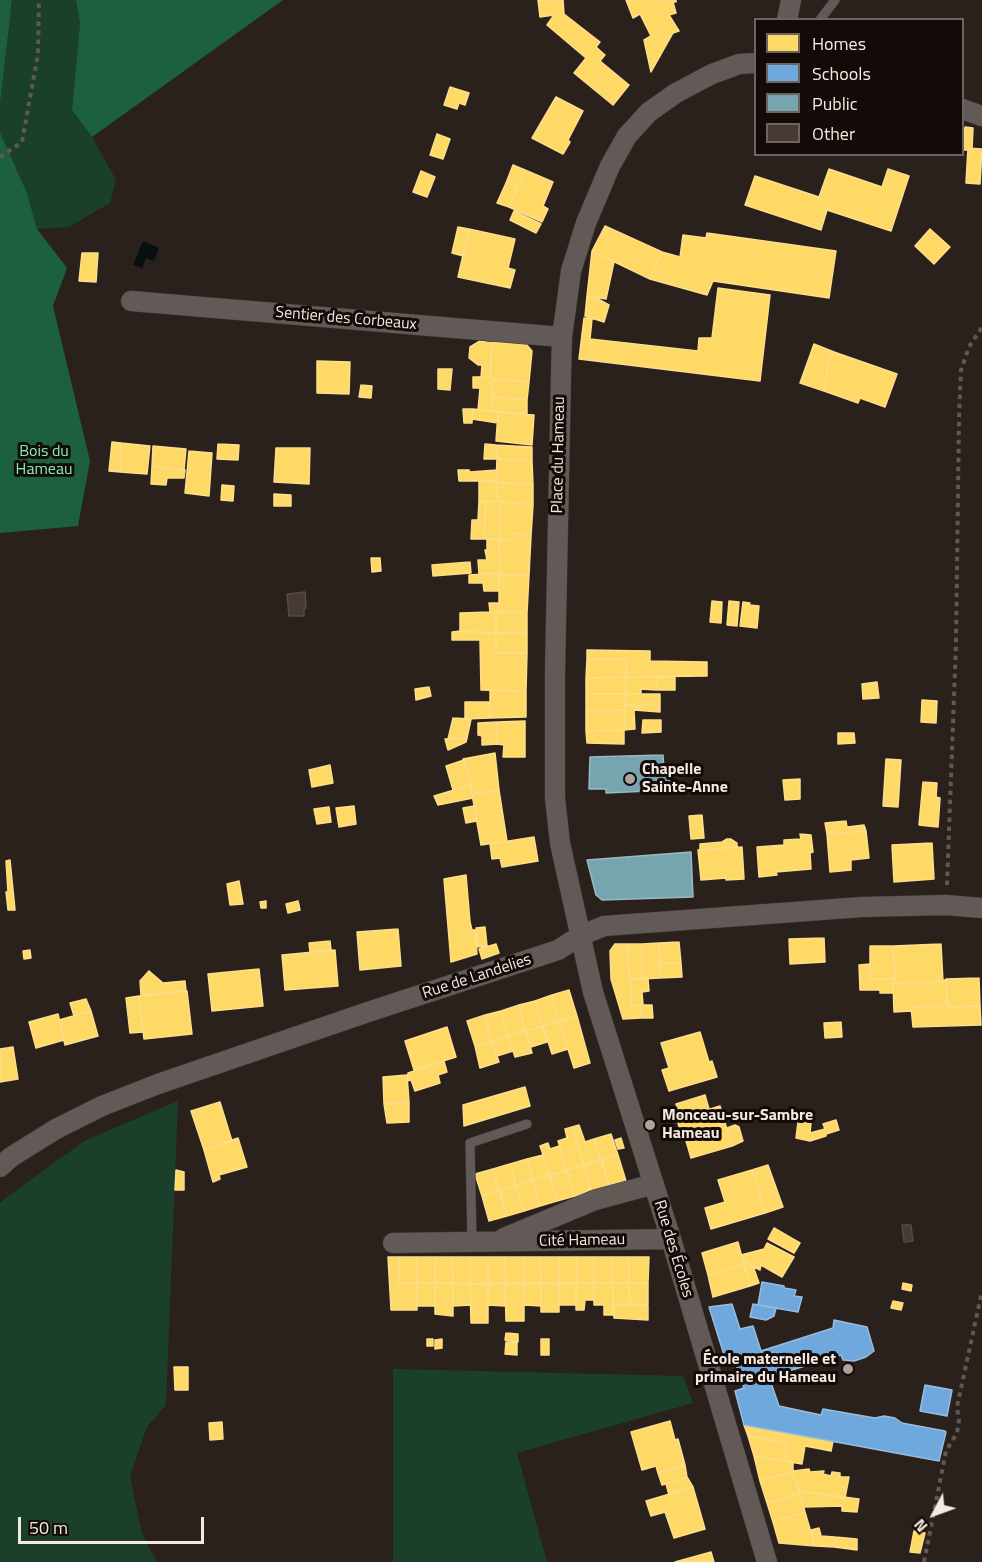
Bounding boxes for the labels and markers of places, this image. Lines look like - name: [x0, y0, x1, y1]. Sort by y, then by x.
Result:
- place label: Chapelle Sainte-Anne: [642, 760, 728, 798]
- marker: Chapelle Sainte-Anne: [623, 772, 637, 786]
- place label: Monceau-sur-Sambre Hameau: [662, 1106, 813, 1144]
- marker: Monceau-sur-Sambre Hameau: [643, 1118, 657, 1132]
- place label: École maternelle et primaire du Hameau: [695, 1350, 836, 1388]
- marker: École maternelle et primaire du Hameau: [841, 1362, 855, 1376]

